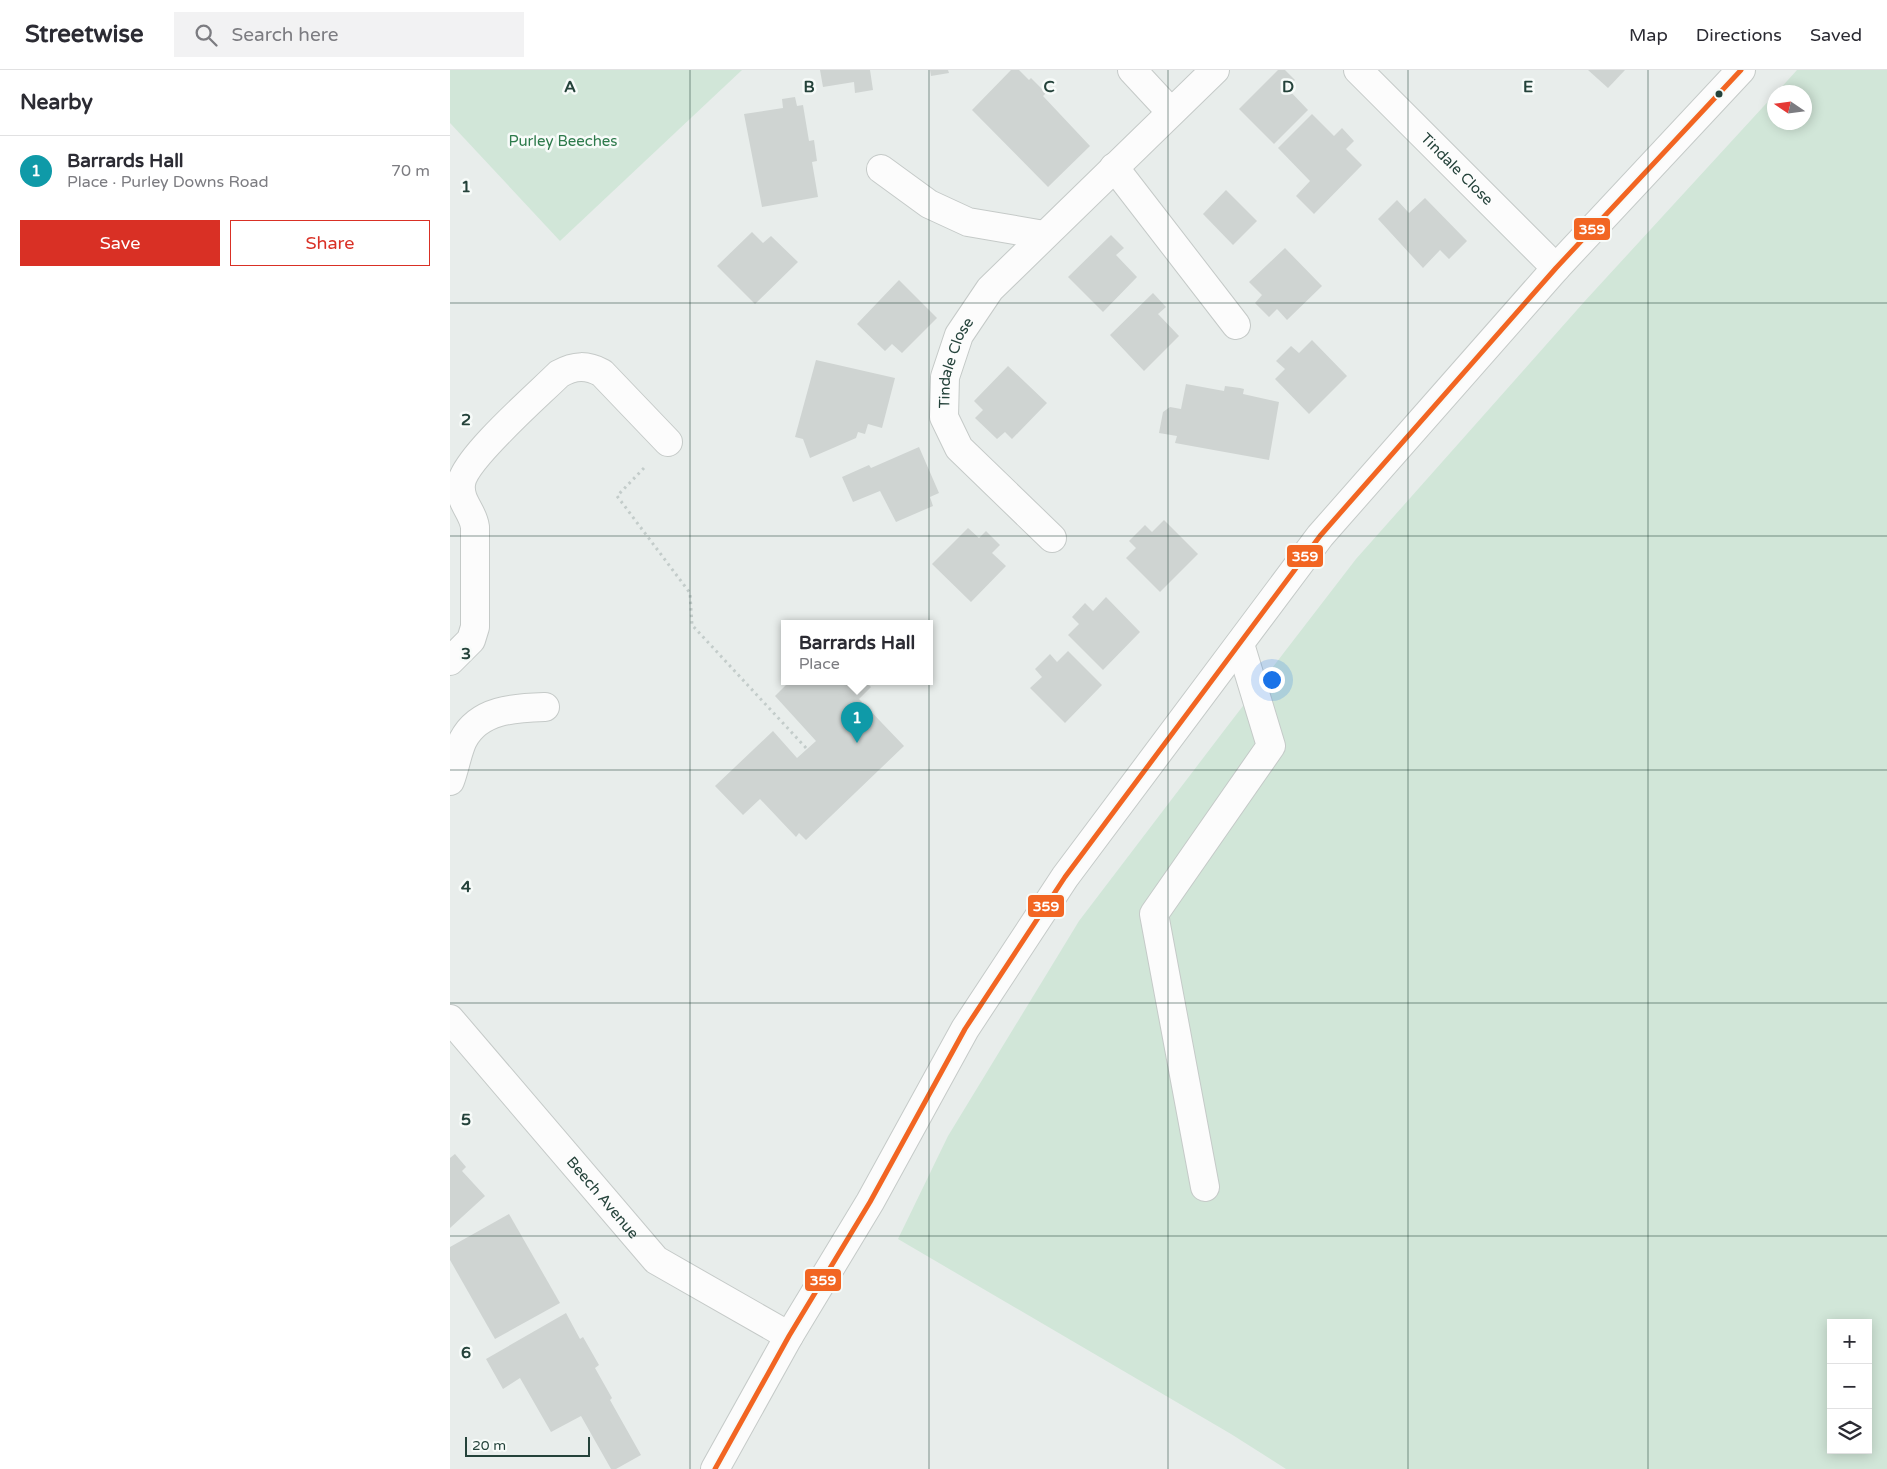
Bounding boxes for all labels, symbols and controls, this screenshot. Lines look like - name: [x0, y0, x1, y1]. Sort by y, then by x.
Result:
- search box: [174, 12, 524, 57]
- text: Streetwise: [25, 20, 144, 49]
- icon: search: [192, 21, 220, 49]
- text: Search here: [232, 24, 338, 46]
- text: Map: [1629, 24, 1668, 46]
- text: Directions: [1696, 24, 1782, 46]
- text: Saved: [1810, 24, 1862, 46]
- text: A: [564, 77, 576, 97]
- text: B: [803, 77, 815, 97]
- text: C: [1043, 77, 1055, 97]
- text: D: [1282, 77, 1294, 97]
- text: E: [1523, 77, 1533, 97]
- north arrow: [1767, 85, 1812, 130]
- unlabelled marker: [1714, 89, 1724, 99]
- text: Nearby: [20, 90, 93, 115]
- street label: Tindale Close: [1417, 129, 1497, 209]
- park label: Purley Beeches: [508, 132, 618, 150]
- text: Barrards Hall: [67, 150, 184, 172]
- text: 1: [31, 161, 41, 181]
- text: 70 m: [391, 161, 430, 181]
- text: Place · Purley Downs Road: [67, 172, 269, 192]
- text: 1: [461, 177, 471, 197]
- line badge: 359: [1573, 217, 1611, 241]
- button: Save: [20, 220, 220, 266]
- button: Share: [230, 220, 430, 266]
- text: 359: [1579, 221, 1605, 238]
- street label: Tindale Close: [935, 314, 977, 409]
- text: 2: [461, 410, 471, 430]
- line badge: 359: [1286, 544, 1324, 568]
- text: 359: [1292, 548, 1318, 565]
- popup: [781, 620, 933, 685]
- text: Barrards Hall: [799, 632, 915, 654]
- text: 3: [461, 644, 471, 664]
- text: Place: [799, 654, 840, 674]
- your location: [1259, 667, 1285, 693]
- pin: 1: [841, 702, 873, 743]
- text: 4: [461, 877, 471, 897]
- line badge: 359: [1027, 894, 1065, 918]
- text: 359: [1033, 898, 1059, 915]
- text: 5: [461, 1110, 471, 1130]
- street label: Beech Avenue: [563, 1153, 643, 1242]
- line badge: 359: [804, 1268, 842, 1292]
- text: 359: [810, 1272, 836, 1289]
- map controls: [1827, 1319, 1872, 1454]
- button: +: [1827, 1319, 1872, 1364]
- text: 6: [461, 1343, 471, 1363]
- button: −: [1827, 1364, 1872, 1409]
- button: layers: [1827, 1409, 1872, 1454]
- scale bar: [465, 1434, 590, 1457]
- text: 20 m: [472, 1437, 506, 1454]

